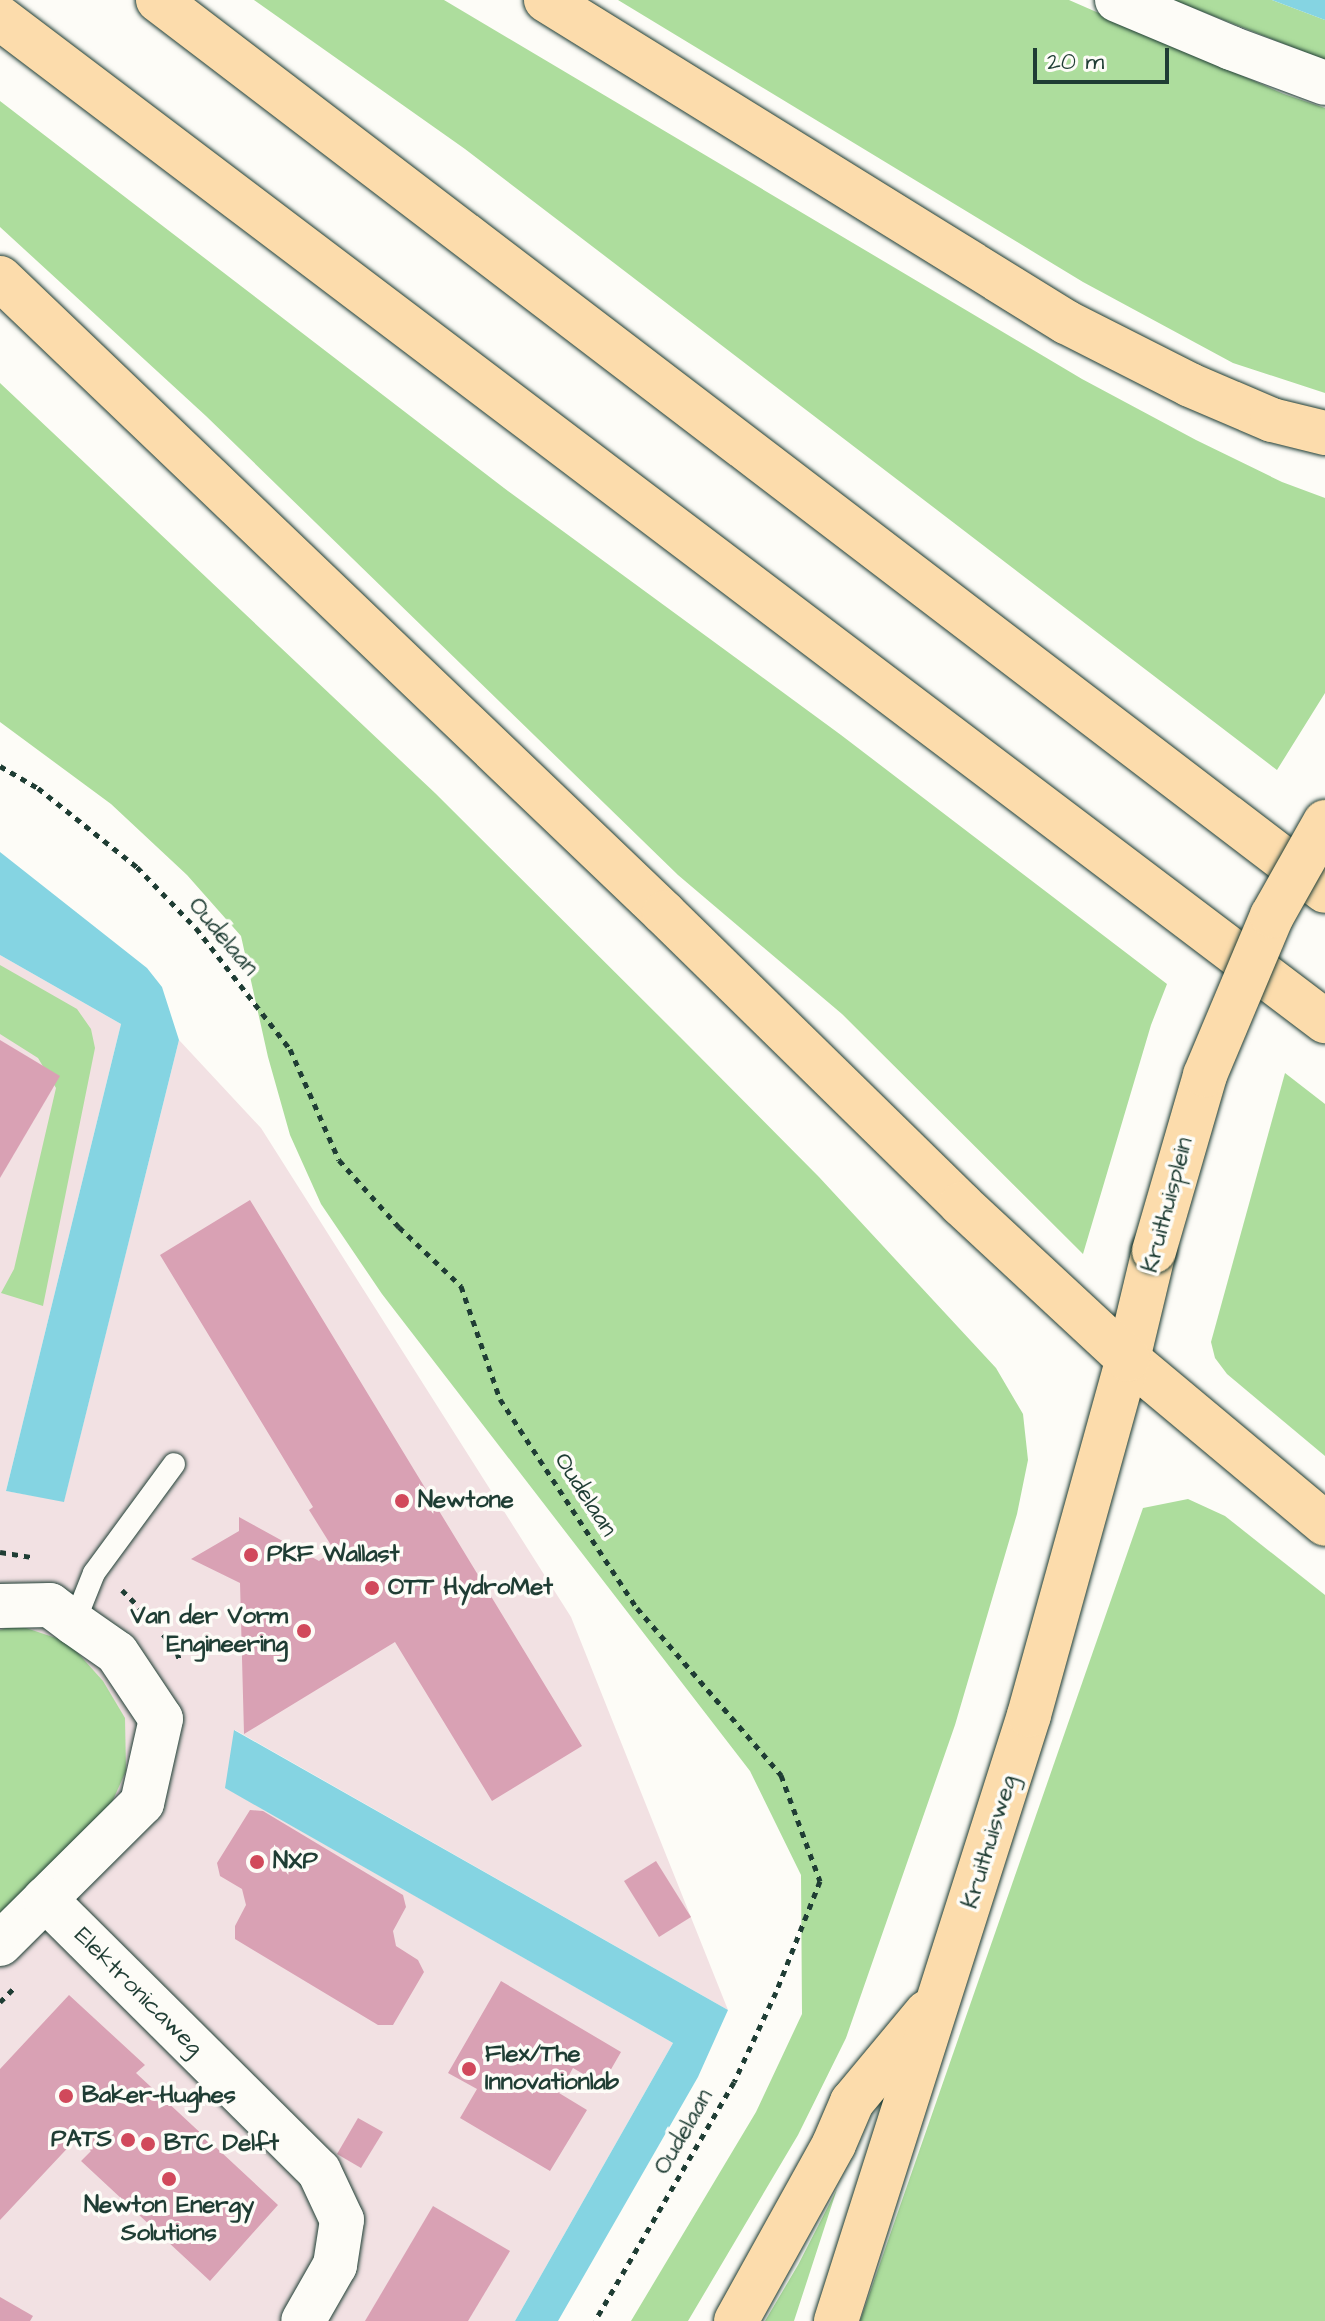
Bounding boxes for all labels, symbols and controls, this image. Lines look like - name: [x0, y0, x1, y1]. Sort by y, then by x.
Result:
- scale bar: [1037, 32, 1173, 82]
- text: 20 m: [1047, 45, 1104, 79]
- street label: Oudelaan: [182, 892, 264, 982]
- street label: Kruithuisplein: [1136, 1134, 1200, 1276]
- street label: Oudelaan: [547, 1448, 623, 1542]
- place label: Newtone: [418, 1487, 514, 1515]
- marker: Newtone: [393, 1492, 411, 1510]
- place label: PKF Wallast: [267, 1541, 399, 1569]
- marker: PKF Wallast: [242, 1546, 260, 1564]
- place label: OTT HydroMet: [388, 1574, 553, 1602]
- marker: OTT HydroMet: [363, 1579, 381, 1597]
- place label: Van der Vorm Engineering: [131, 1603, 288, 1659]
- marker: Van der Vorm Engineering: [295, 1622, 313, 1640]
- street label: Kruithuisweg: [956, 1772, 1024, 1912]
- place label: NXP: [273, 1848, 318, 1876]
- marker: NXP: [248, 1853, 266, 1871]
- street label: Elektronicaweg: [68, 1922, 208, 2062]
- place label: Flex/The Innovationlab: [485, 2041, 619, 2097]
- marker: Flex/The Innovationlab: [460, 2060, 478, 2078]
- place label: Baker-Hughes: [82, 2082, 236, 2110]
- street label: Oudelaan: [648, 2084, 720, 2180]
- marker: Baker-Hughes: [57, 2087, 75, 2105]
- place label: PATS: [51, 2126, 112, 2154]
- place label: BTC Delft: [164, 2130, 279, 2158]
- marker: PATS: [119, 2131, 137, 2149]
- marker: BTC Delft: [139, 2135, 157, 2153]
- marker: Newton Energy Solutions: [160, 2170, 178, 2188]
- place label: Newton Energy Solutions: [84, 2192, 254, 2248]

